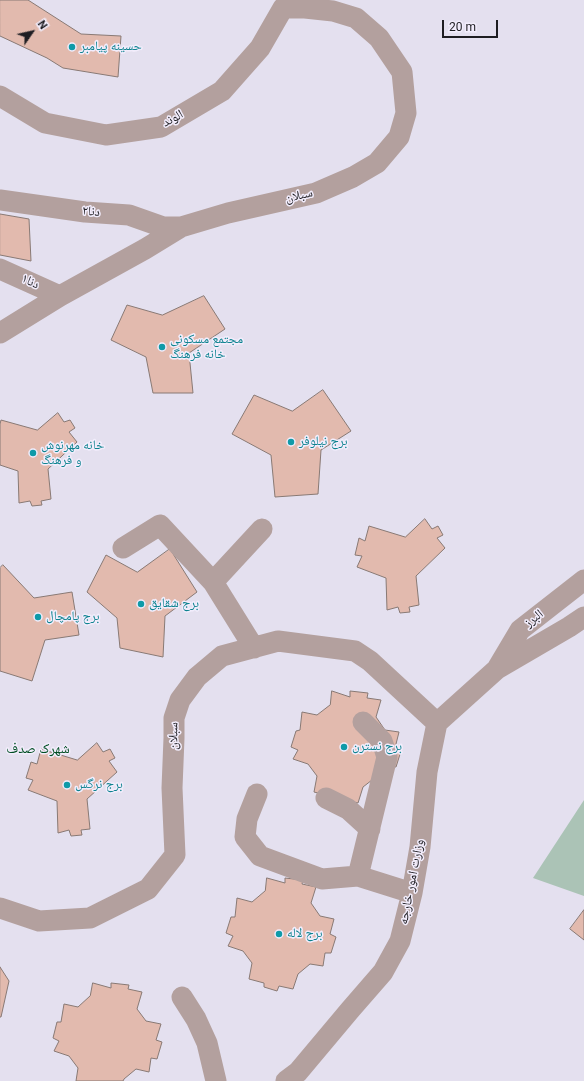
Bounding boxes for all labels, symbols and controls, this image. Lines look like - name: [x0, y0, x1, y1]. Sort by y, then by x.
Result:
- north arrow: [12, 12, 52, 52]
- scale bar: [444, 12, 500, 38]
- text: N: [35, 18, 50, 32]
- text: 20 m: [449, 20, 476, 34]
- place label: حسینه پیامبر: [80, 39, 142, 55]
- marker: حسینه پیامبر: [67, 42, 77, 52]
- street label: الوند: [160, 107, 186, 131]
- street label: سبلان: [284, 185, 314, 207]
- street label: دنا۲: [81, 203, 101, 221]
- street label: دنا۱: [19, 271, 41, 293]
- place label: مجتمع مسکونی خانه فرهنگ: [170, 332, 243, 363]
- marker: مجتمع مسکونی خانه فرهنگ: [157, 342, 167, 352]
- place label: برج نیلوفر: [299, 434, 348, 450]
- marker: برج نیلوفر: [286, 437, 296, 447]
- place label: خانه مهرنوش و فرهنگ: [41, 438, 104, 469]
- marker: خانه مهرنوش و فرهنگ: [28, 448, 38, 458]
- place label: برج شقایق: [149, 596, 199, 612]
- marker: برج شقایق: [136, 599, 146, 609]
- street label: البرز: [521, 607, 547, 631]
- place label: برج پامچال: [46, 609, 100, 625]
- marker: برج پامچال: [33, 612, 43, 622]
- street label: سبلان: [166, 722, 182, 750]
- place label: برج نسترن: [352, 739, 402, 755]
- district label: شهرک صدف: [6, 741, 70, 757]
- marker: برج نسترن: [339, 742, 349, 752]
- place label: برج نرگس: [75, 777, 123, 793]
- marker: برج نرگس: [62, 780, 72, 790]
- street label: وزارت امور خارجه: [396, 838, 428, 926]
- place label: برج لاله: [287, 926, 323, 942]
- marker: برج لاله: [274, 929, 284, 939]

